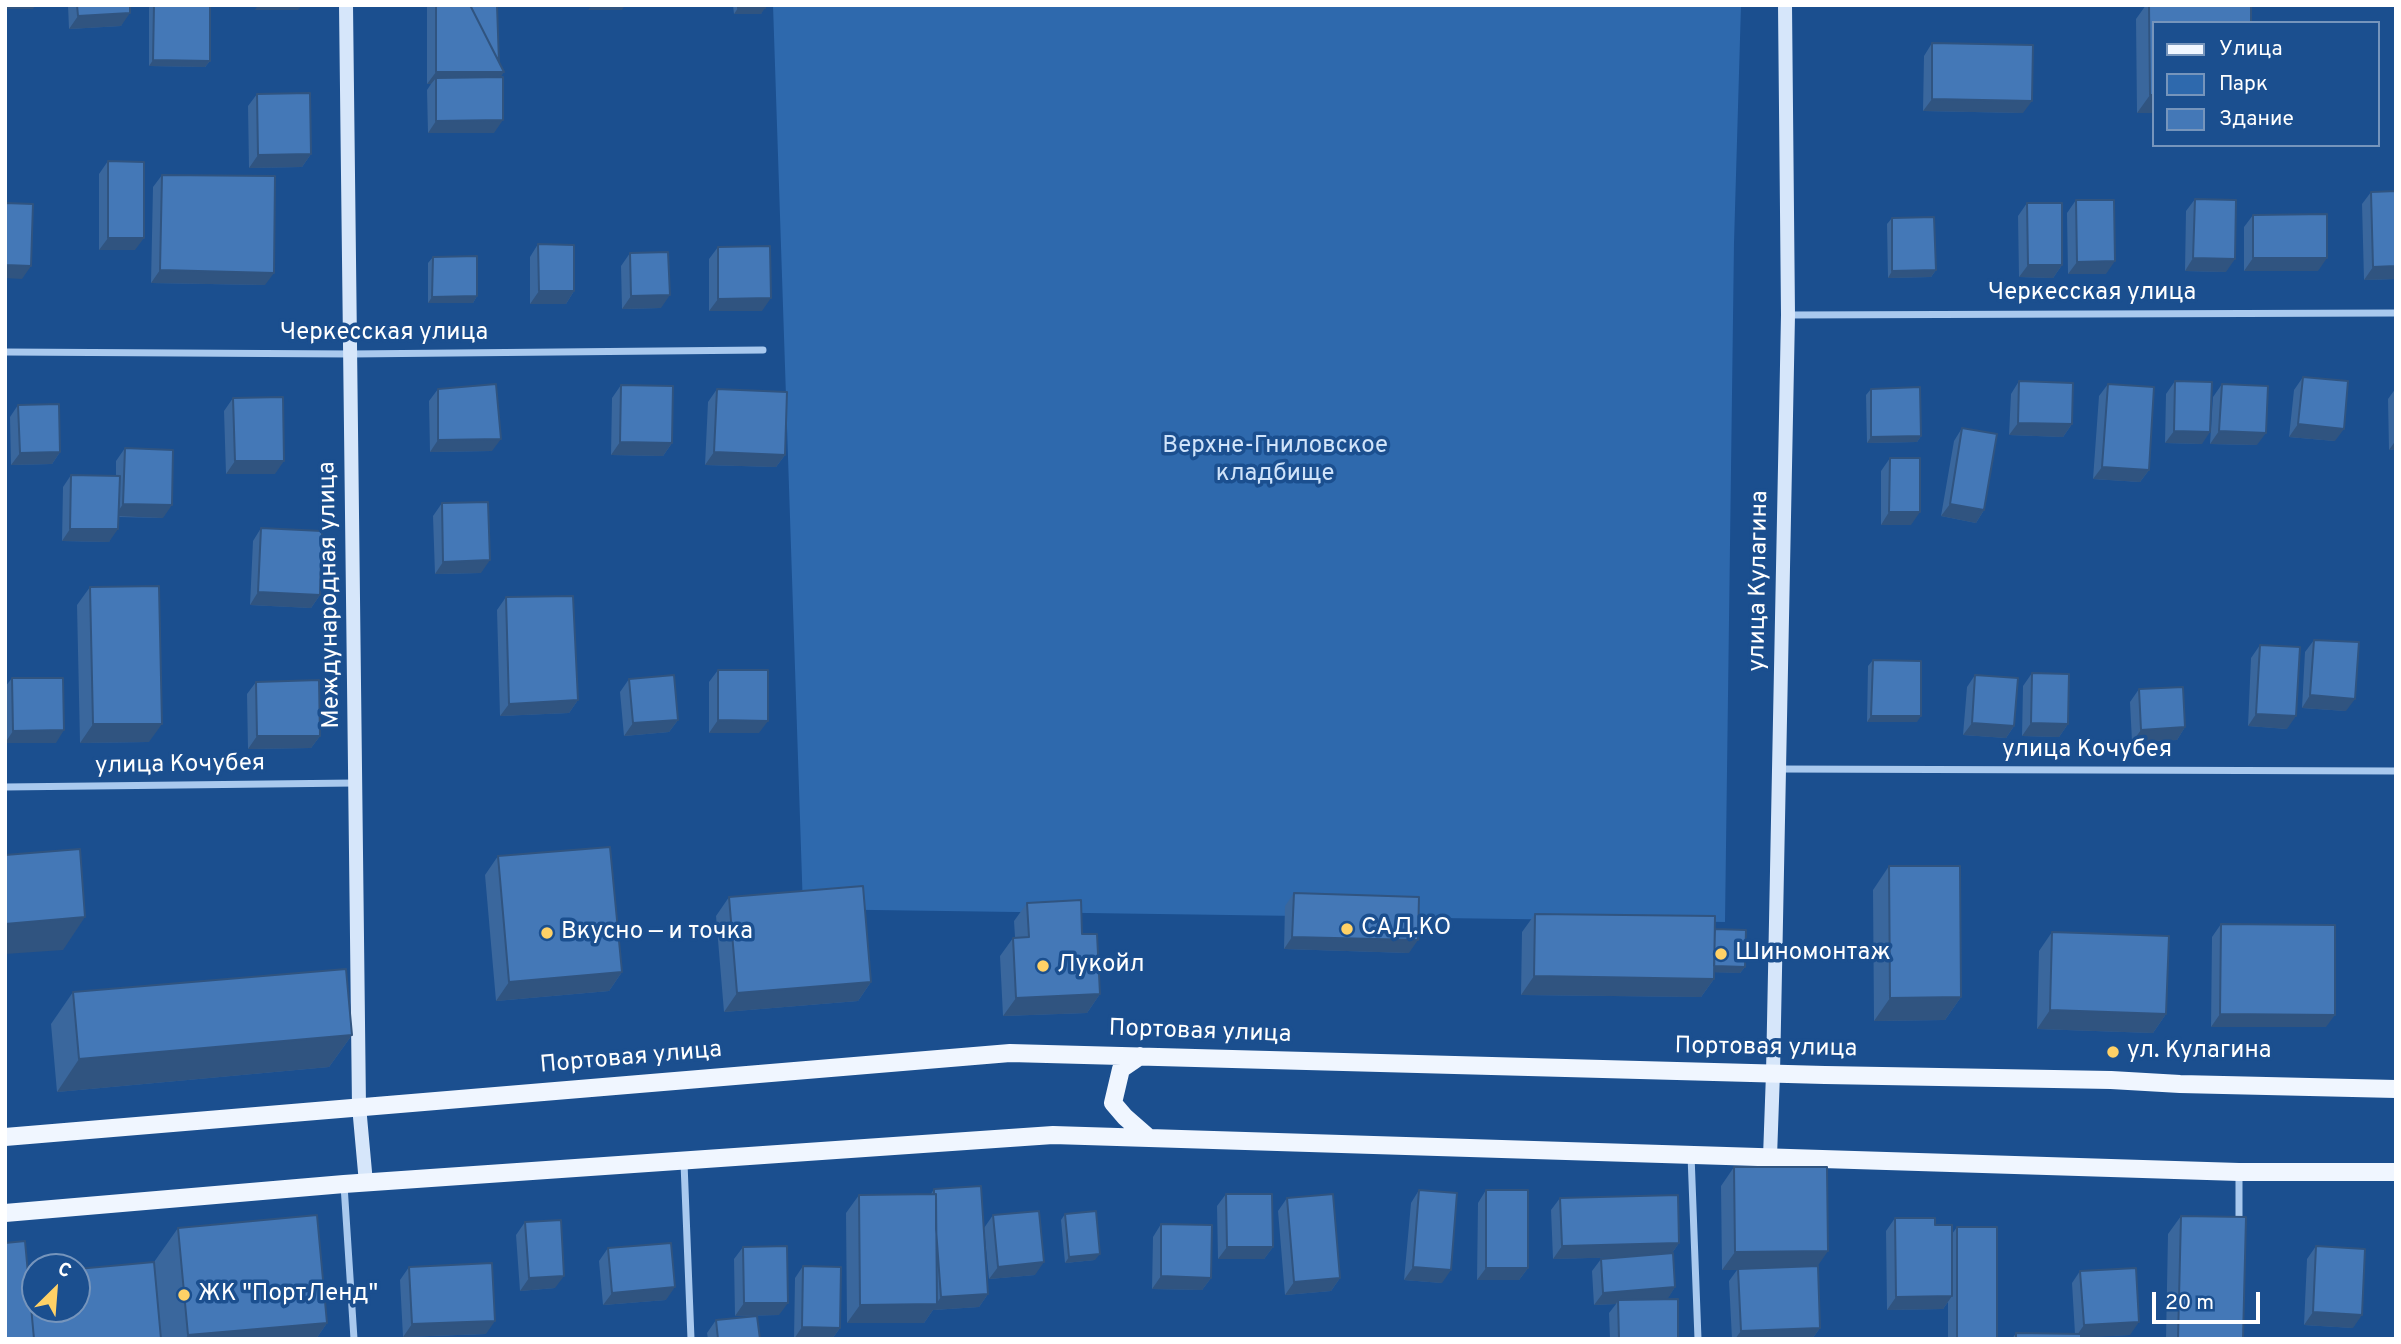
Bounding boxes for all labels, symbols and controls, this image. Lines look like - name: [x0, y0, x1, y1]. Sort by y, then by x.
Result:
- legend: [2152, 21, 2380, 147]
- text: Улица: [2219, 36, 2283, 63]
- text: Парк: [2219, 71, 2268, 98]
- text: Здание: [2219, 106, 2294, 133]
- street label: Черкесская улица: [1988, 280, 2196, 308]
- street label: Черкесская улица: [280, 320, 488, 348]
- park label: Верхне-Гниловское кладбище: [1162, 433, 1388, 489]
- street label: Международная улица: [314, 461, 348, 729]
- street label: улица Кулагина: [1744, 490, 1776, 672]
- street label: улица Кочубея: [2002, 737, 2172, 765]
- street label: улица Кочубея: [95, 750, 265, 782]
- place label: САД.КО: [1361, 915, 1451, 943]
- place label: Вкусно — и точка: [561, 919, 753, 947]
- marker: САД.КО: [1339, 921, 1355, 937]
- marker: Вкусно — и точка: [539, 925, 555, 941]
- place label: Шиномонтаж: [1735, 940, 1891, 968]
- marker: Шиномонтаж: [1713, 946, 1729, 962]
- place label: Лукойл: [1057, 952, 1144, 980]
- marker: Лукойл: [1035, 958, 1051, 974]
- street label: Портовая улица: [1108, 1015, 1292, 1051]
- street label: Портовая улица: [1674, 1033, 1858, 1065]
- street label: Портовая улица: [539, 1037, 723, 1081]
- place label: ул. Кулагина: [2127, 1038, 2271, 1066]
- marker: ул. Кулагина: [2105, 1044, 2121, 1060]
- north arrow: [21, 1253, 91, 1323]
- text: С: [53, 1257, 75, 1284]
- scale bar: [2156, 1278, 2264, 1322]
- place label: ЖК "ПортЛенд": [198, 1281, 378, 1309]
- marker: ЖК "ПортЛенд": [176, 1287, 192, 1303]
- text: 20 m: [2165, 1290, 2214, 1317]

